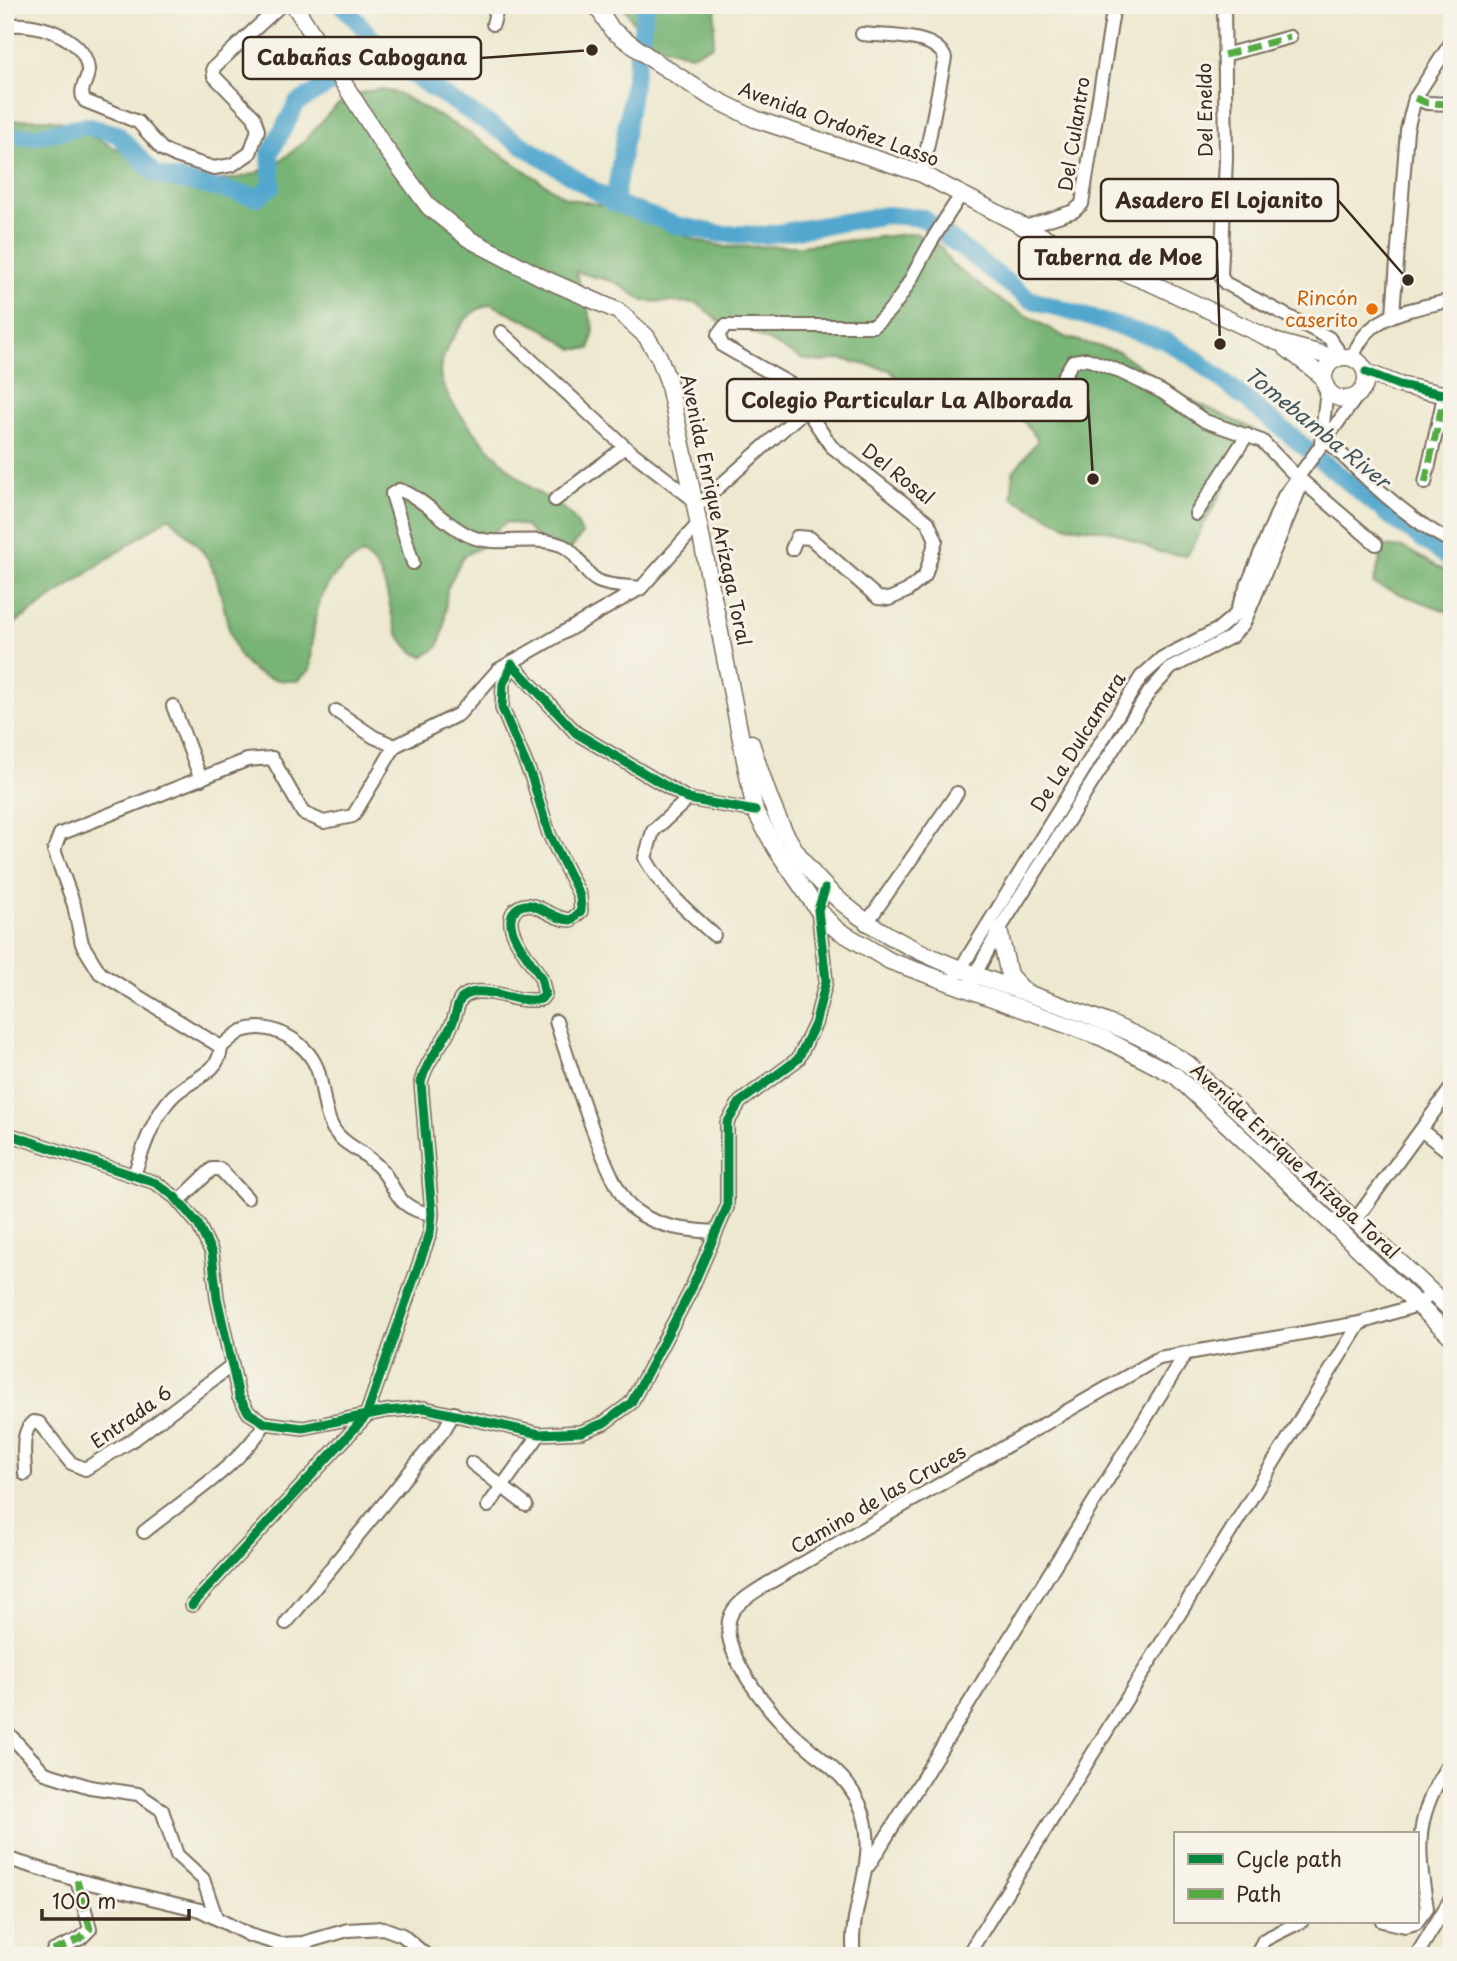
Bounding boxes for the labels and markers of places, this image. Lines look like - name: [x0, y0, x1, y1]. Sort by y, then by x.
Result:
- callout: Cabañas Cabogana: [243, 37, 481, 79]
- callout: Asadero El Lojanito: [1101, 179, 1338, 221]
- callout: Taberna de Moe: [1019, 237, 1217, 279]
- place label: Rincón caserito: [1285, 283, 1358, 333]
- marker: Rincón caserito: [1364, 301, 1380, 317]
- callout: Colegio Particular La Alborada: [727, 379, 1088, 421]

